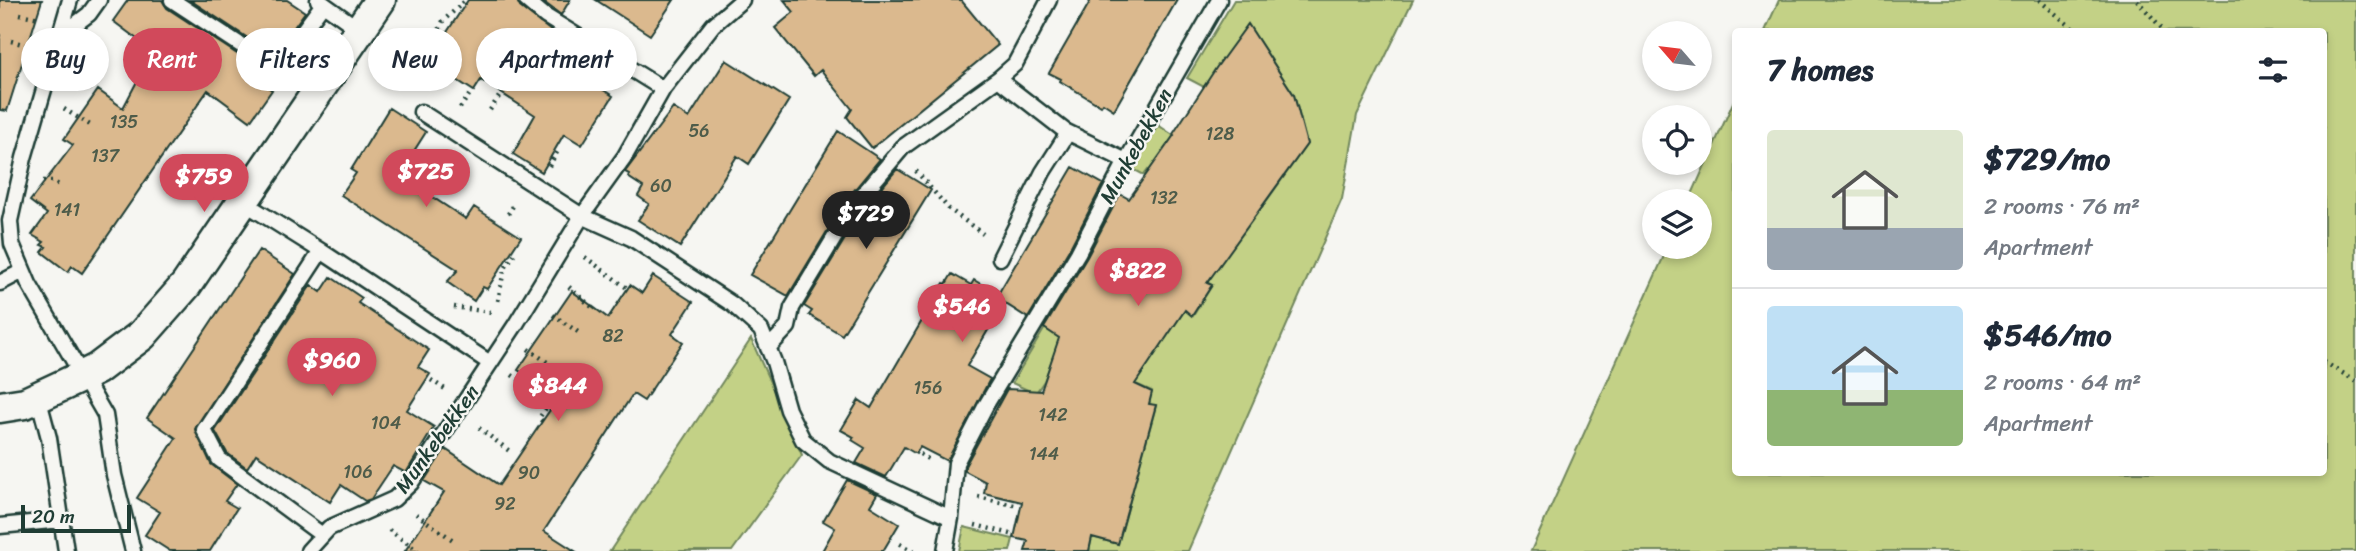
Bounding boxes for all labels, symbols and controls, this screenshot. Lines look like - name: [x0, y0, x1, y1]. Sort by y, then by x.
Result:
- north arrow: [1642, 21, 1712, 91]
- map controls: [1642, 21, 1712, 259]
- chip: Buy: [21, 28, 109, 91]
- chip: Rent: [123, 28, 222, 91]
- chip: Filters: [236, 28, 354, 91]
- chip: New: [368, 28, 462, 91]
- chip: Apartment: [476, 28, 637, 91]
- text: 7 homes: [1767, 43, 1874, 97]
- icon: filters: [2254, 51, 2292, 89]
- street label: Munkebekken: [1088, 81, 1184, 211]
- button: locate: [1642, 105, 1712, 175]
- house number: 135: [110, 106, 138, 138]
- house number: 56: [688, 115, 710, 147]
- house number: 128: [1206, 118, 1235, 150]
- text: $729/mo: [1984, 132, 2110, 186]
- house number: 137: [91, 140, 121, 172]
- pin: $725: [385, 150, 467, 209]
- text: $725: [398, 151, 454, 192]
- pin: $759: [163, 154, 245, 214]
- text: $759: [176, 156, 232, 197]
- icon: home: [1823, 158, 1907, 242]
- house number: 60: [650, 170, 672, 202]
- house number: 132: [1150, 182, 1178, 214]
- text: 2 rooms · 76 m²: [1984, 186, 2140, 227]
- button: layers: [1642, 189, 1712, 259]
- pin: $729: [825, 191, 907, 251]
- text: $729: [838, 193, 894, 234]
- house number: 141: [54, 194, 81, 226]
- text: Apartment: [1984, 227, 2093, 268]
- pin: $822: [1097, 248, 1179, 308]
- text: $822: [1110, 250, 1166, 291]
- pin: $546: [921, 284, 1003, 344]
- text: $546: [934, 286, 990, 327]
- text: $546/mo: [1984, 308, 2111, 362]
- house number: 82: [602, 320, 624, 352]
- icon: home: [1823, 334, 1907, 418]
- pin: $960: [291, 338, 373, 398]
- text: $960: [303, 340, 361, 381]
- text: 2 rooms · 64 m²: [1984, 362, 2141, 403]
- pin: $844: [517, 364, 599, 423]
- text: $844: [529, 365, 587, 406]
- house number: 156: [914, 372, 942, 404]
- street label: Munkebekken: [384, 376, 490, 502]
- house number: 142: [1038, 399, 1068, 431]
- text: Apartment: [1984, 403, 2093, 444]
- house number: 104: [371, 407, 401, 439]
- house number: 144: [1029, 438, 1059, 470]
- house number: 106: [343, 456, 373, 488]
- house number: 90: [518, 457, 540, 489]
- house number: 92: [494, 488, 516, 520]
- text: 20 m: [32, 500, 75, 533]
- scale bar: [21, 502, 131, 534]

